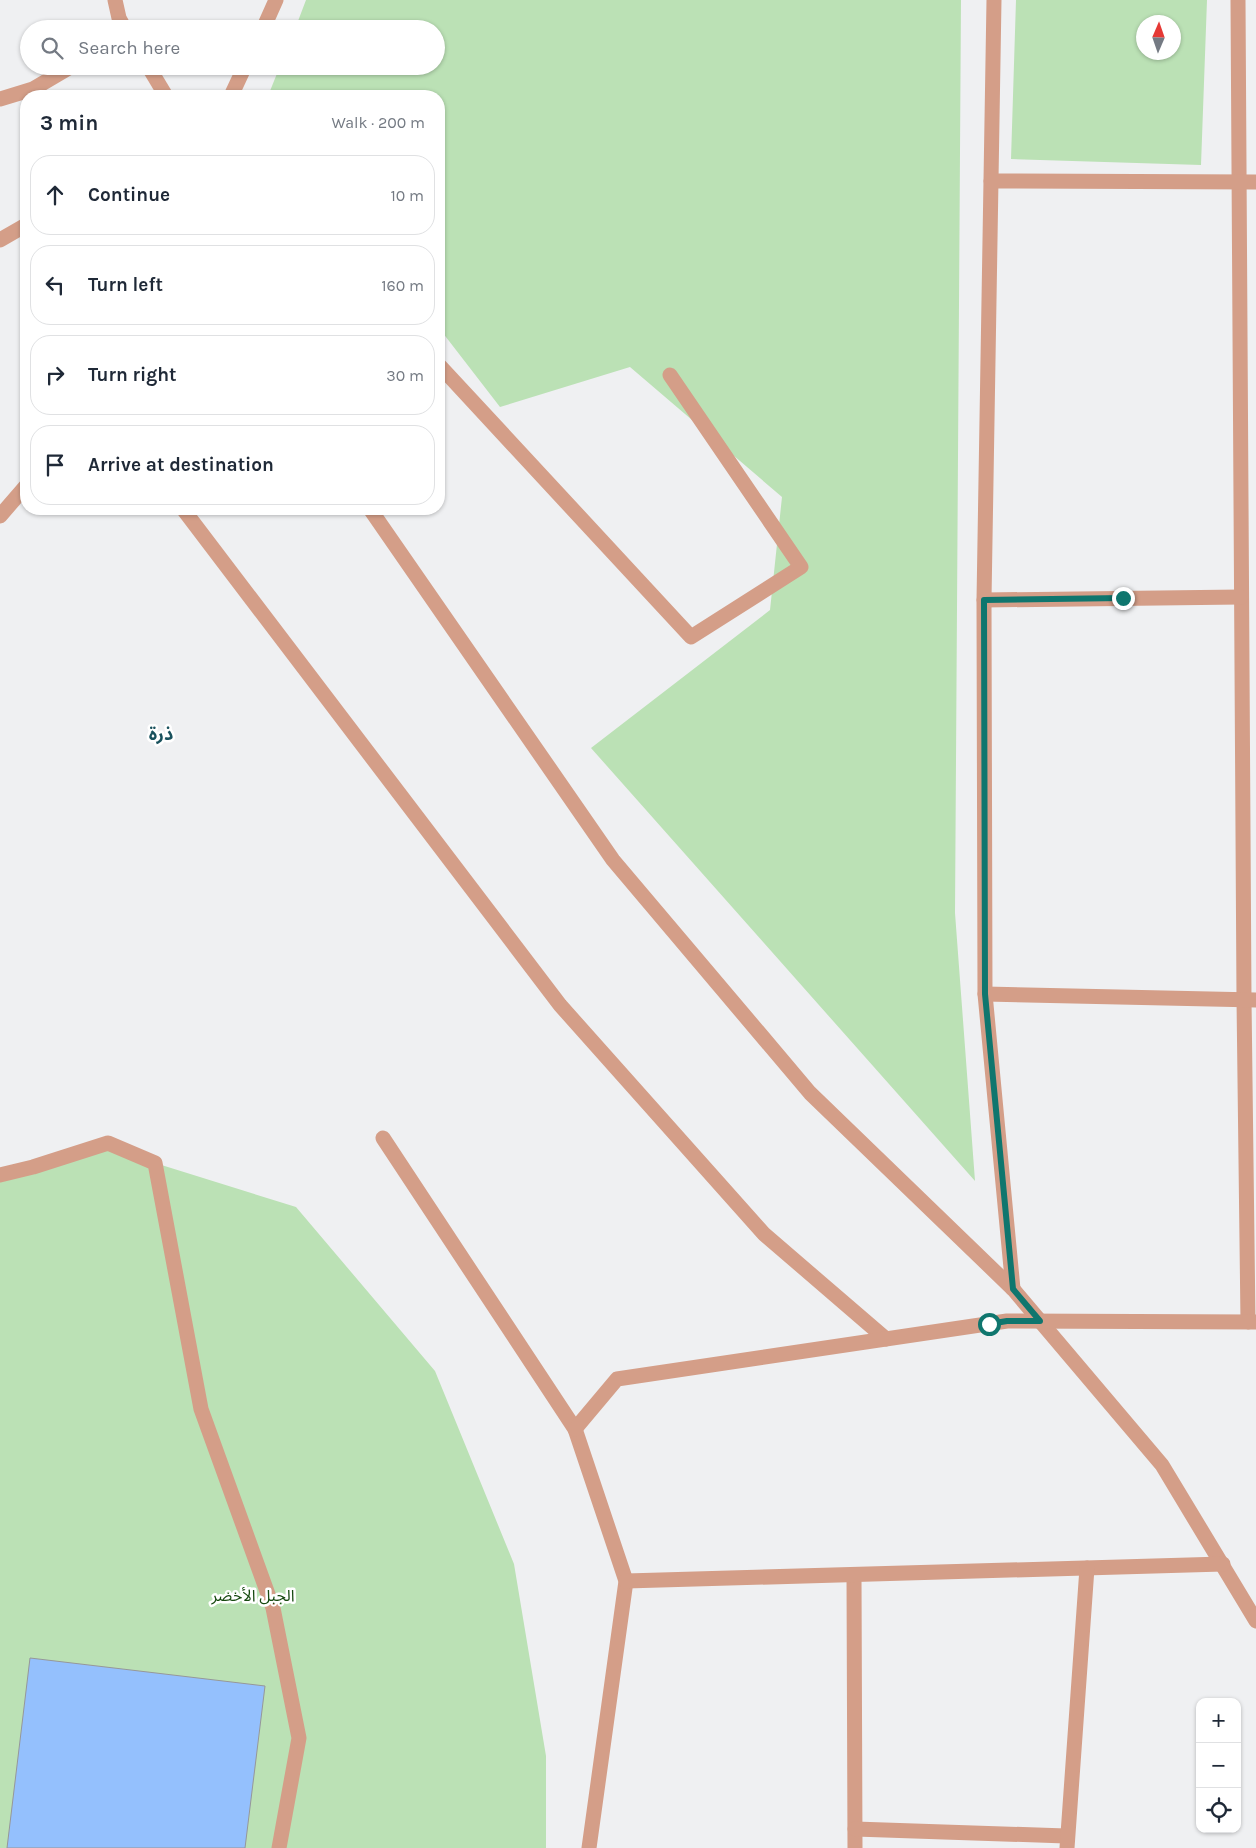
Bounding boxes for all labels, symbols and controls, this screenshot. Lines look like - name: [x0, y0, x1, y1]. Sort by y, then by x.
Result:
- north arrow: [1136, 15, 1181, 60]
- search box: [20, 20, 445, 75]
- icon: search: [38, 34, 66, 62]
- text: Search here: [78, 37, 180, 59]
- text: 3 min: [40, 111, 98, 135]
- text: Walk · 200 m: [331, 113, 425, 132]
- icon: ahead: [41, 181, 69, 209]
- text: Continue: [88, 184, 170, 206]
- text: 10 m: [390, 186, 424, 205]
- icon: left: [41, 271, 69, 299]
- text: Turn left: [88, 274, 163, 296]
- text: 160 m: [381, 276, 424, 295]
- icon: right: [41, 361, 69, 389]
- text: Turn right: [88, 364, 177, 386]
- text: 30 m: [386, 366, 424, 385]
- icon: arrive: [41, 451, 69, 479]
- text: Arrive at destination: [88, 454, 274, 476]
- route end: [1112, 587, 1135, 610]
- district label: ذرة: [149, 723, 173, 745]
- route start: [978, 1313, 1001, 1336]
- park label: الجبل الأخضر: [210, 1586, 295, 1605]
- map controls: [1196, 1698, 1241, 1833]
- button: +: [1196, 1698, 1241, 1743]
- button: −: [1196, 1743, 1241, 1788]
- button: locate: [1196, 1788, 1241, 1833]

